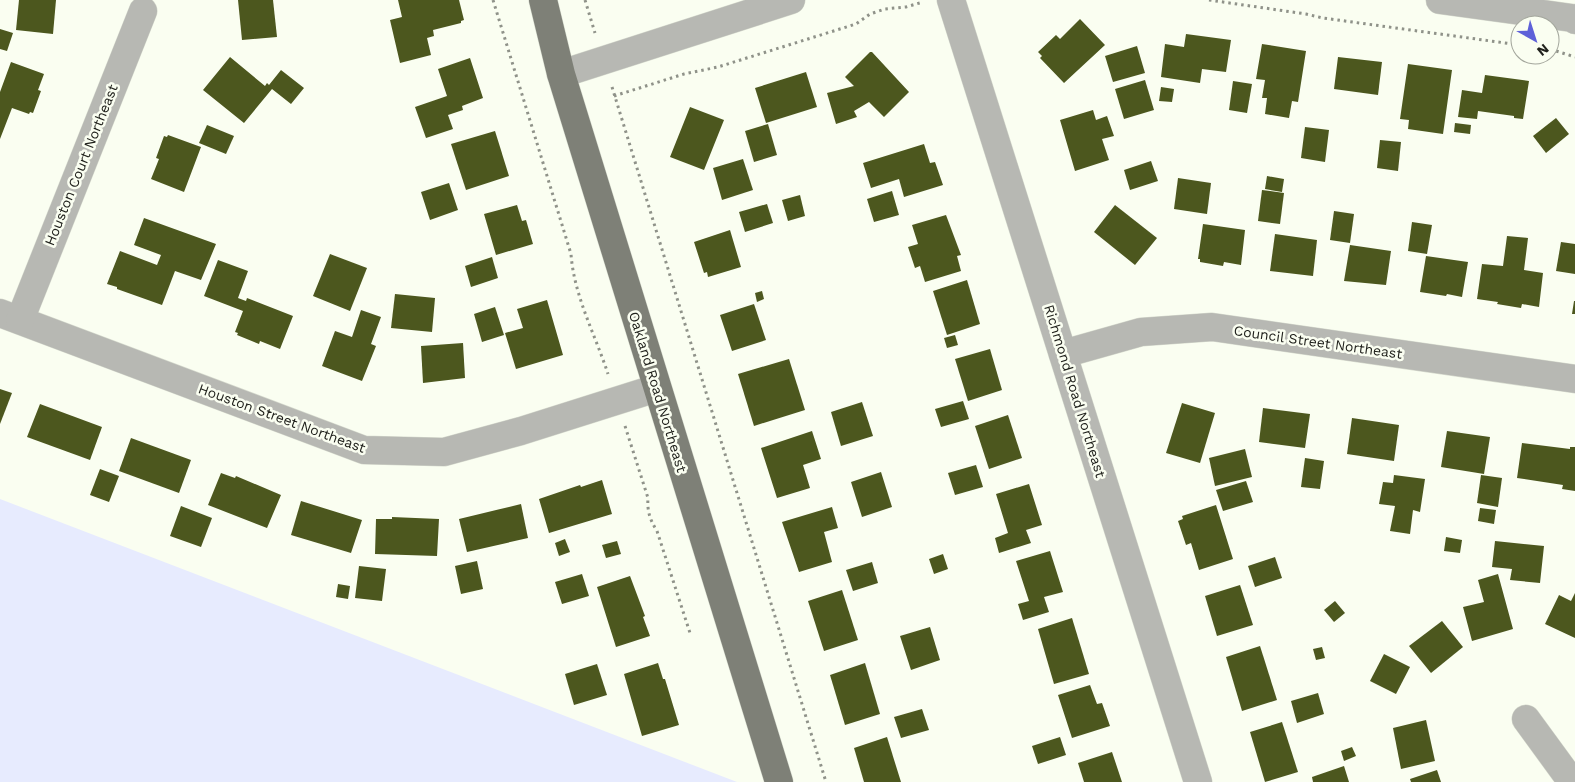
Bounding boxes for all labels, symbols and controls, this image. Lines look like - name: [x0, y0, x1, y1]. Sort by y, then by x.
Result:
- north arrow: [1510, 15, 1560, 65]
- text: N: [1534, 41, 1552, 60]
- street label: Houston Court Northeast: [41, 82, 121, 248]
- street label: Richmond Road Northeast: [1041, 303, 1109, 480]
- street label: Oakland Road Northeast: [626, 310, 690, 474]
- street label: Council Street Northeast: [1233, 322, 1403, 362]
- street label: Houston Street Northeast: [196, 380, 368, 456]

